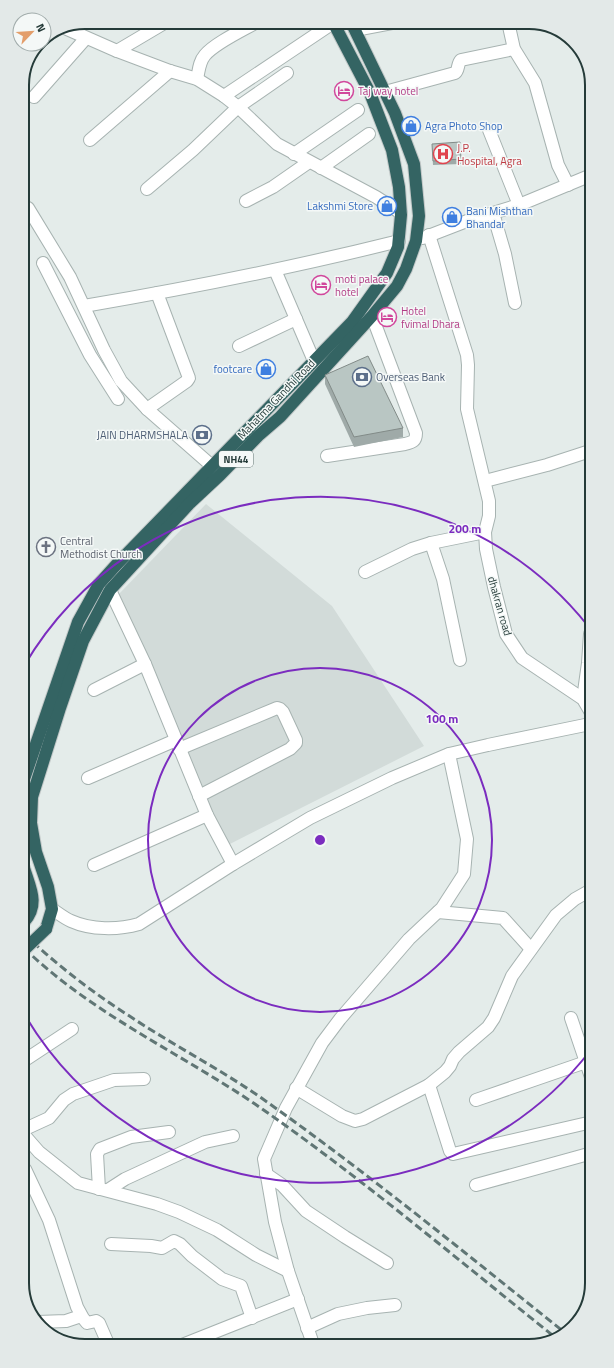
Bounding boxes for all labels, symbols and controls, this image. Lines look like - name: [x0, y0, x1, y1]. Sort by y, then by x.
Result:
- north arrow: [12, 12, 52, 52]
- text: N: [32, 21, 50, 35]
- hotel icon: Taj way hotel: [333, 80, 355, 102]
- place label: Taj way hotel: [358, 83, 418, 99]
- shop icon: Agra Photo Shop: [400, 115, 422, 137]
- place label: Agra Photo Shop: [425, 118, 503, 134]
- place label: J.P. Hospital, Agra: [457, 140, 522, 169]
- hospital icon: J.P. Hospital, Agra: [432, 143, 454, 165]
- shop icon: Lakshmi Store: [376, 195, 398, 217]
- place label: Lakshmi Store: [307, 198, 373, 214]
- place label: Bani Mishthan Bhandar: [466, 203, 533, 232]
- shop icon: Bani Mishthan Bhandar: [441, 206, 463, 228]
- place label: moti palace hotel: [335, 271, 389, 300]
- hotel icon: moti palace hotel: [310, 274, 332, 296]
- place label: Hotel fvimal Dhara: [401, 303, 460, 332]
- hotel icon: Hotel fvimal Dhara: [376, 306, 398, 328]
- street label: Mahatma Gandhi Road: [234, 355, 319, 443]
- shop icon: footcare: [255, 358, 277, 380]
- place label: footcare: [213, 361, 252, 377]
- bank icon: Overseas Bank: [351, 366, 373, 388]
- place label: Overseas Bank: [376, 369, 446, 385]
- bank icon: JAIN DHARMSHALA: [191, 424, 213, 446]
- place label: JAIN DHARMSHALA: [97, 427, 188, 443]
- road number: NH44: [219, 451, 253, 467]
- text: 200 m: [449, 519, 481, 538]
- place label: Central Methodist Church: [60, 533, 142, 562]
- church icon: Central Methodist Church: [35, 536, 57, 558]
- street label: dhakran road: [484, 574, 516, 638]
- text: 100 m: [426, 709, 458, 728]
- centre of rings: [313, 833, 327, 847]

